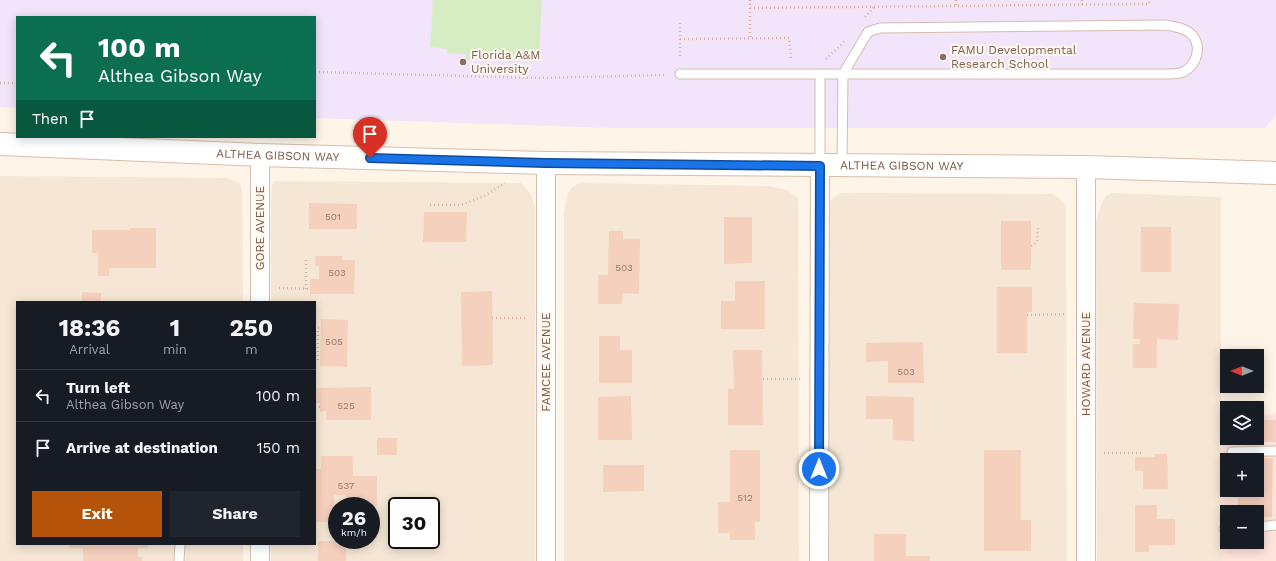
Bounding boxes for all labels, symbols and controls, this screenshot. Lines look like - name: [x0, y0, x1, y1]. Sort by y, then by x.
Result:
- text: 100 m: [98, 31, 181, 64]
- icon: left: [32, 32, 84, 84]
- place label: FAMU Developmental Research School: [951, 43, 1077, 71]
- place label: Florida A&M University: [471, 48, 541, 76]
- marker: FAMU Developmental Research School: [938, 52, 948, 62]
- marker: Florida A&M University: [458, 57, 468, 67]
- text: Althea Gibson Way: [98, 65, 262, 86]
- icon: arrive: [76, 108, 98, 130]
- text: Then: [32, 110, 68, 128]
- pin: [353, 117, 387, 158]
- icon: arrive: [359, 123, 381, 145]
- street label: ALTHEA GIBSON WAY: [216, 146, 340, 164]
- street label: ALTHEA GIBSON WAY: [840, 158, 963, 173]
- street label: GORE AVENUE: [253, 185, 267, 270]
- house number: 501: [325, 211, 341, 222]
- house number: 503: [615, 262, 633, 273]
- house number: 503: [328, 267, 346, 278]
- street label: HOWARD AVENUE: [1079, 311, 1093, 416]
- street label: FAMCEE AVENUE: [539, 312, 553, 412]
- text: 18:36: [59, 314, 120, 342]
- text: 1: [170, 314, 180, 342]
- text: 250: [230, 314, 273, 342]
- house number: 505: [325, 336, 343, 347]
- text: Arrival: [69, 342, 110, 357]
- text: min: [163, 342, 187, 357]
- text: m: [245, 342, 258, 357]
- north arrow: [1220, 349, 1264, 393]
- map controls: [1220, 349, 1264, 549]
- house number: 503: [897, 366, 915, 377]
- text: Turn left: [66, 379, 130, 397]
- icon: left: [32, 385, 54, 407]
- text: 100 m: [256, 387, 300, 405]
- text: Althea Gibson Way: [66, 397, 184, 412]
- house number: 525: [337, 400, 355, 411]
- button: layers: [1220, 401, 1264, 445]
- icon: arrive: [32, 437, 54, 459]
- text: Arrive at destination: [66, 439, 218, 457]
- text: 150 m: [257, 439, 300, 457]
- position arrow: [798, 448, 840, 490]
- button: +: [1220, 453, 1264, 497]
- house number: 537: [338, 480, 355, 491]
- button: Exit: [32, 491, 162, 537]
- button: Share: [170, 491, 300, 537]
- house number: 512: [737, 492, 753, 503]
- speed limit sign: 30: [388, 497, 440, 549]
- button: −: [1220, 505, 1264, 549]
- text: 26: [342, 506, 366, 530]
- text: km/h: [341, 527, 367, 538]

